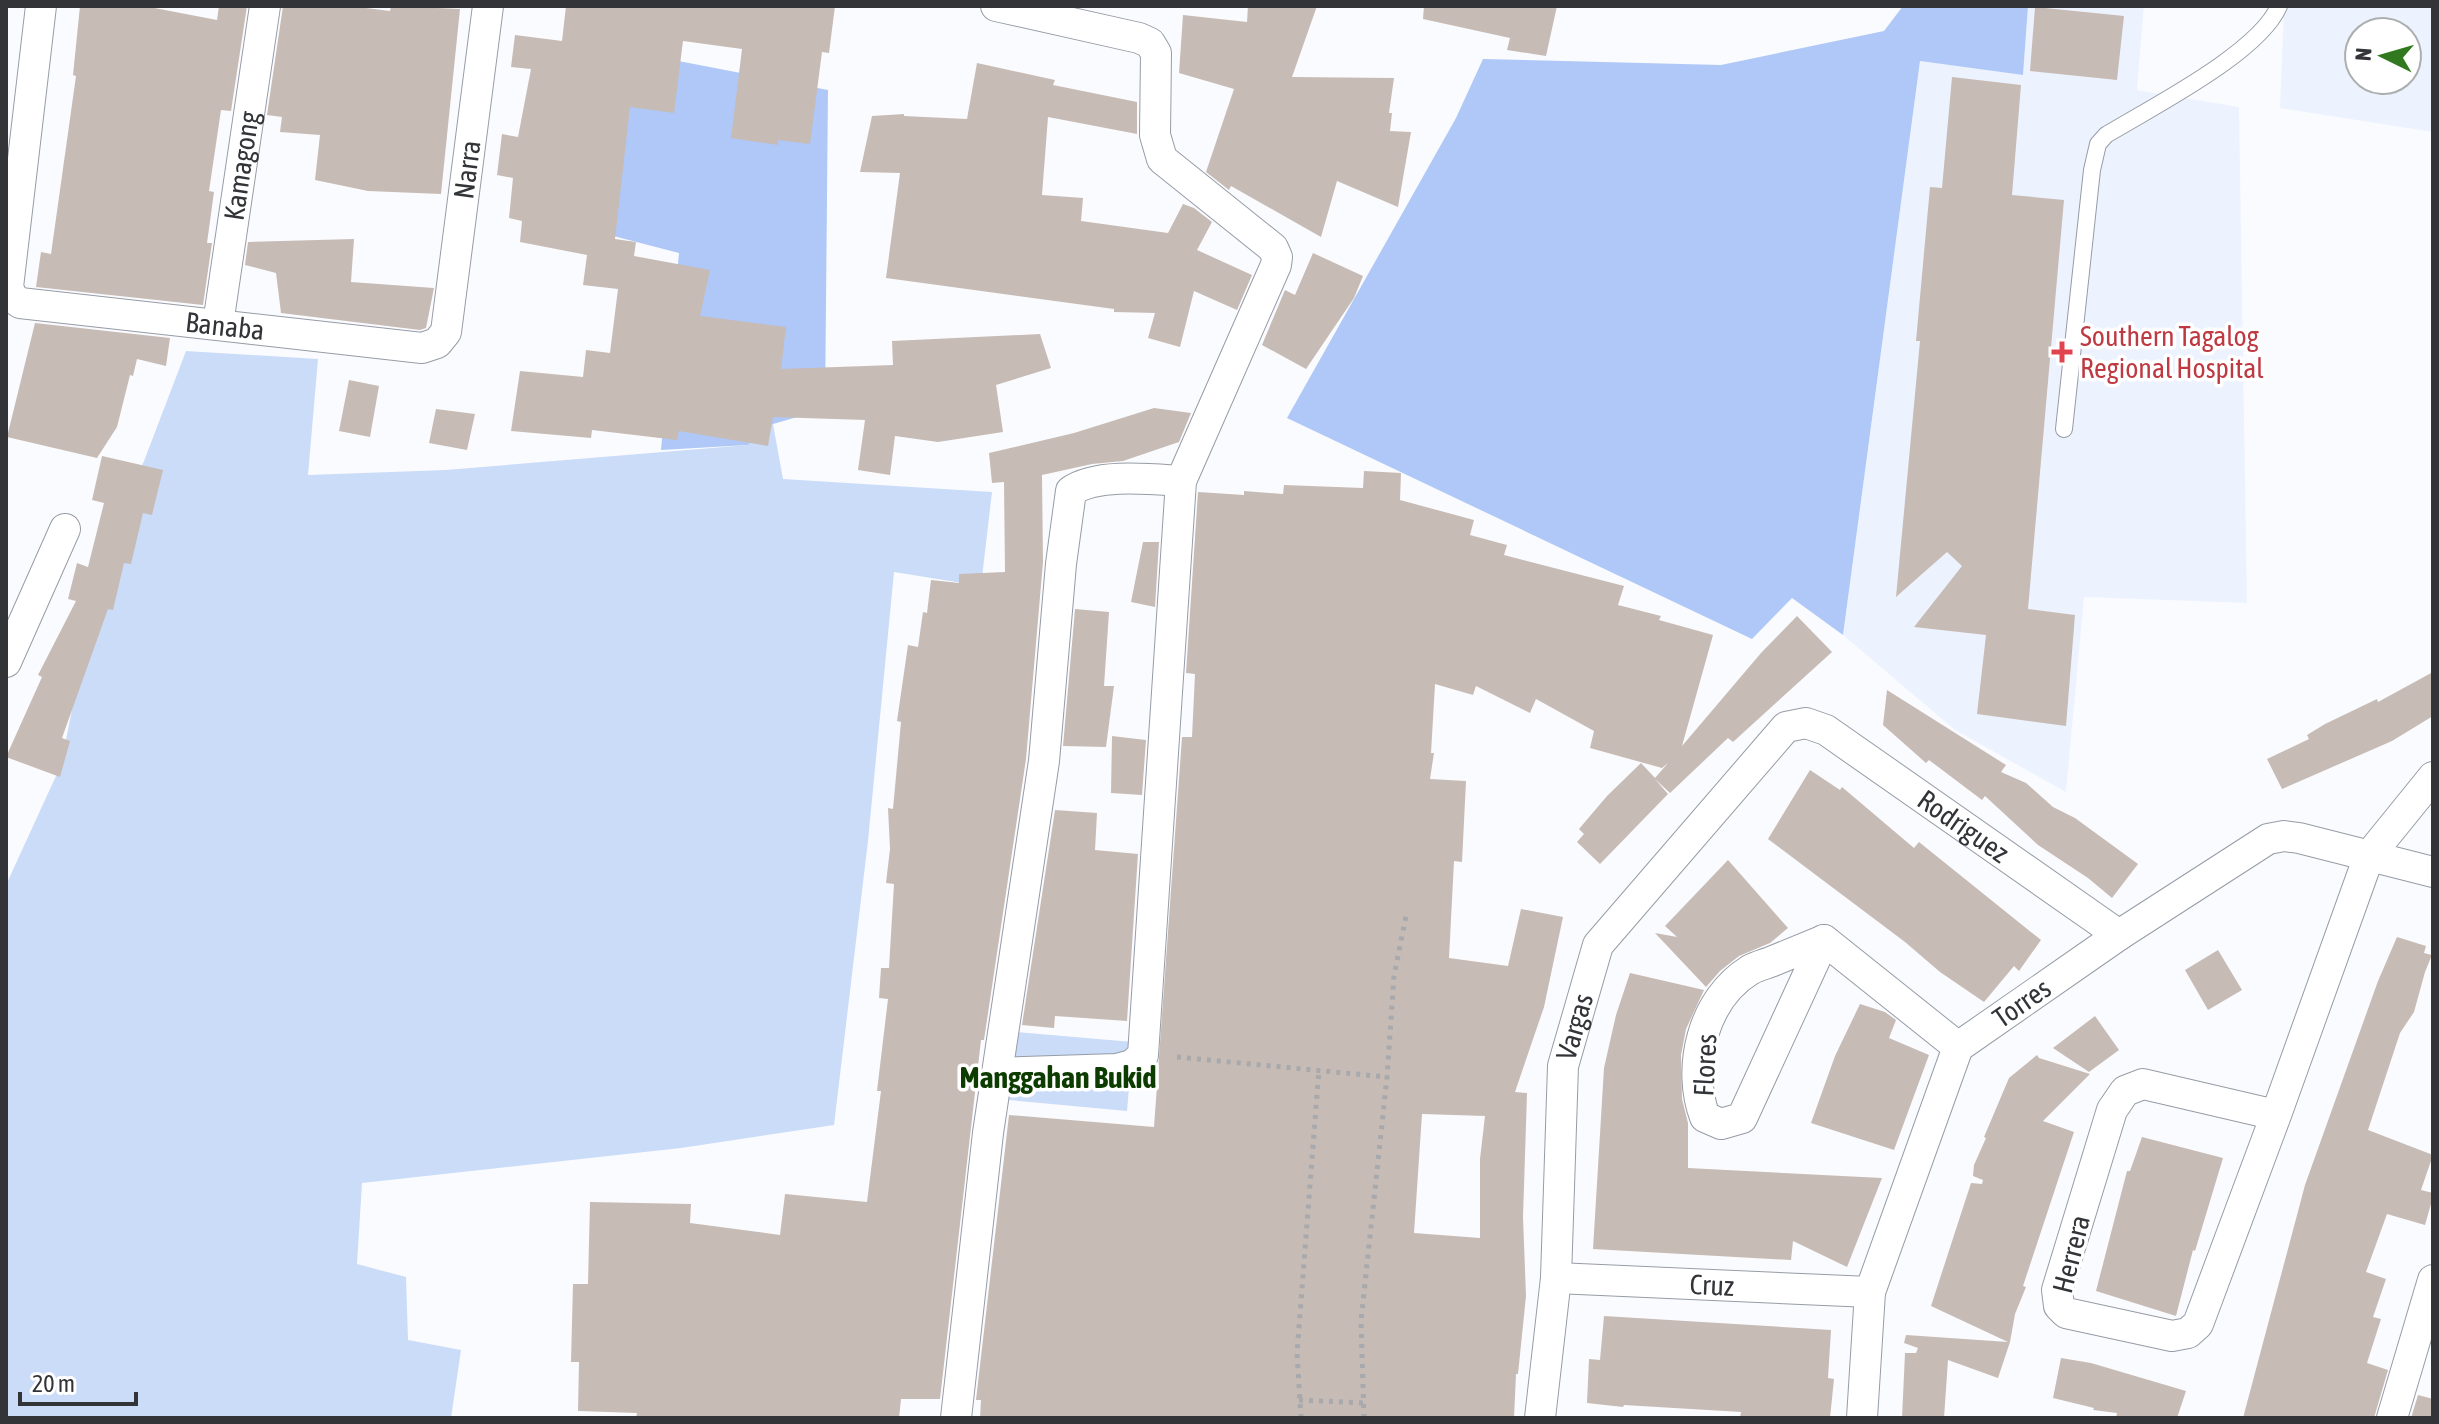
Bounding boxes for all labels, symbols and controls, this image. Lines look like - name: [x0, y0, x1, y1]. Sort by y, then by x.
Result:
- north arrow: [2343, 16, 2423, 96]
- text: N: [2350, 47, 2377, 62]
- street label: Kamagong: [218, 109, 265, 222]
- street label: Narra: [447, 138, 487, 201]
- street label: Banaba: [184, 306, 266, 346]
- place label: Southern Tagalog Regional Hospital: [2080, 320, 2264, 384]
- marker: Southern Tagalog Regional Hospital: [2051, 341, 2073, 363]
- street label: Rodriguez: [1912, 783, 2015, 869]
- street label: Torres: [1987, 972, 2057, 1034]
- street label: Vargas: [1550, 990, 1599, 1064]
- street label: Flores: [1687, 1033, 1723, 1097]
- district label: Manggahan Bukid: [959, 1060, 1157, 1094]
- street label: Herrera: [2046, 1212, 2096, 1296]
- street label: Cruz: [1689, 1268, 1735, 1302]
- scale bar: [20, 1356, 136, 1406]
- text: 20 m: [32, 1370, 75, 1397]

